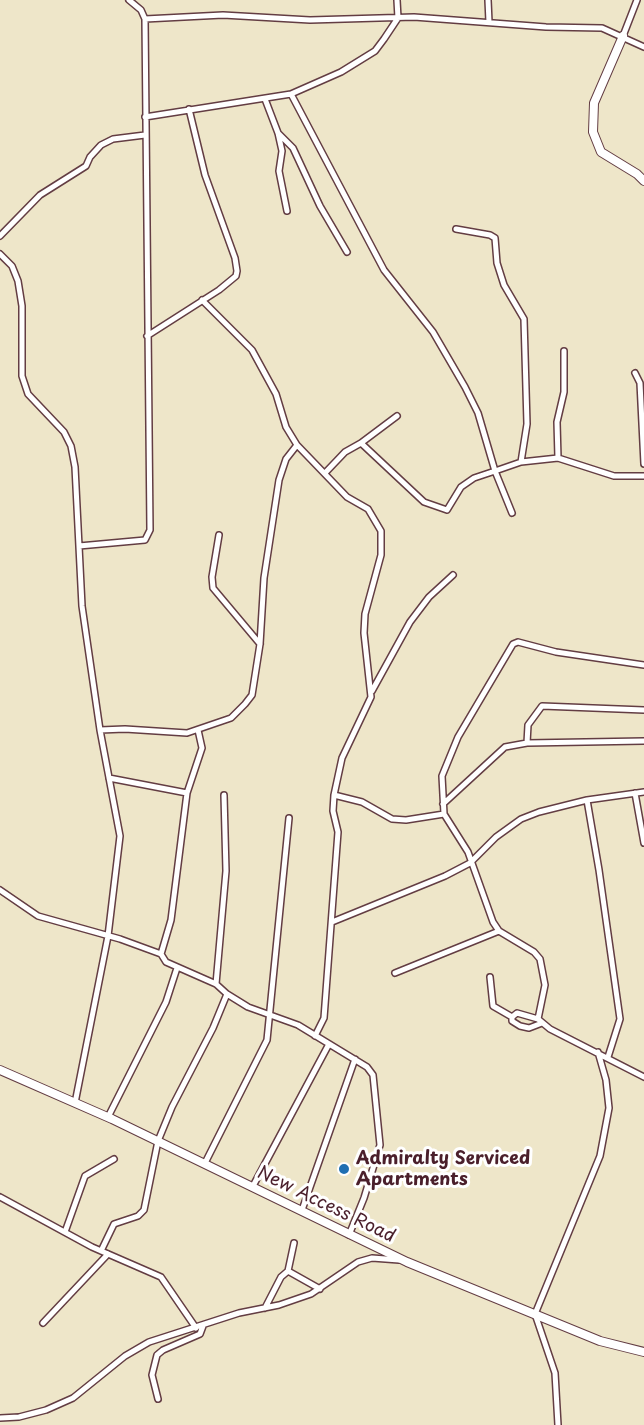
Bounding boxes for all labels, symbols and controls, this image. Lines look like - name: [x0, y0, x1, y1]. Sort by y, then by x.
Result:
- place label: Admiralty Serviced Apartments: [356, 1148, 530, 1190]
- street label: New Access Road: [253, 1162, 399, 1248]
- marker: Admiralty Serviced Apartments: [337, 1162, 351, 1176]

